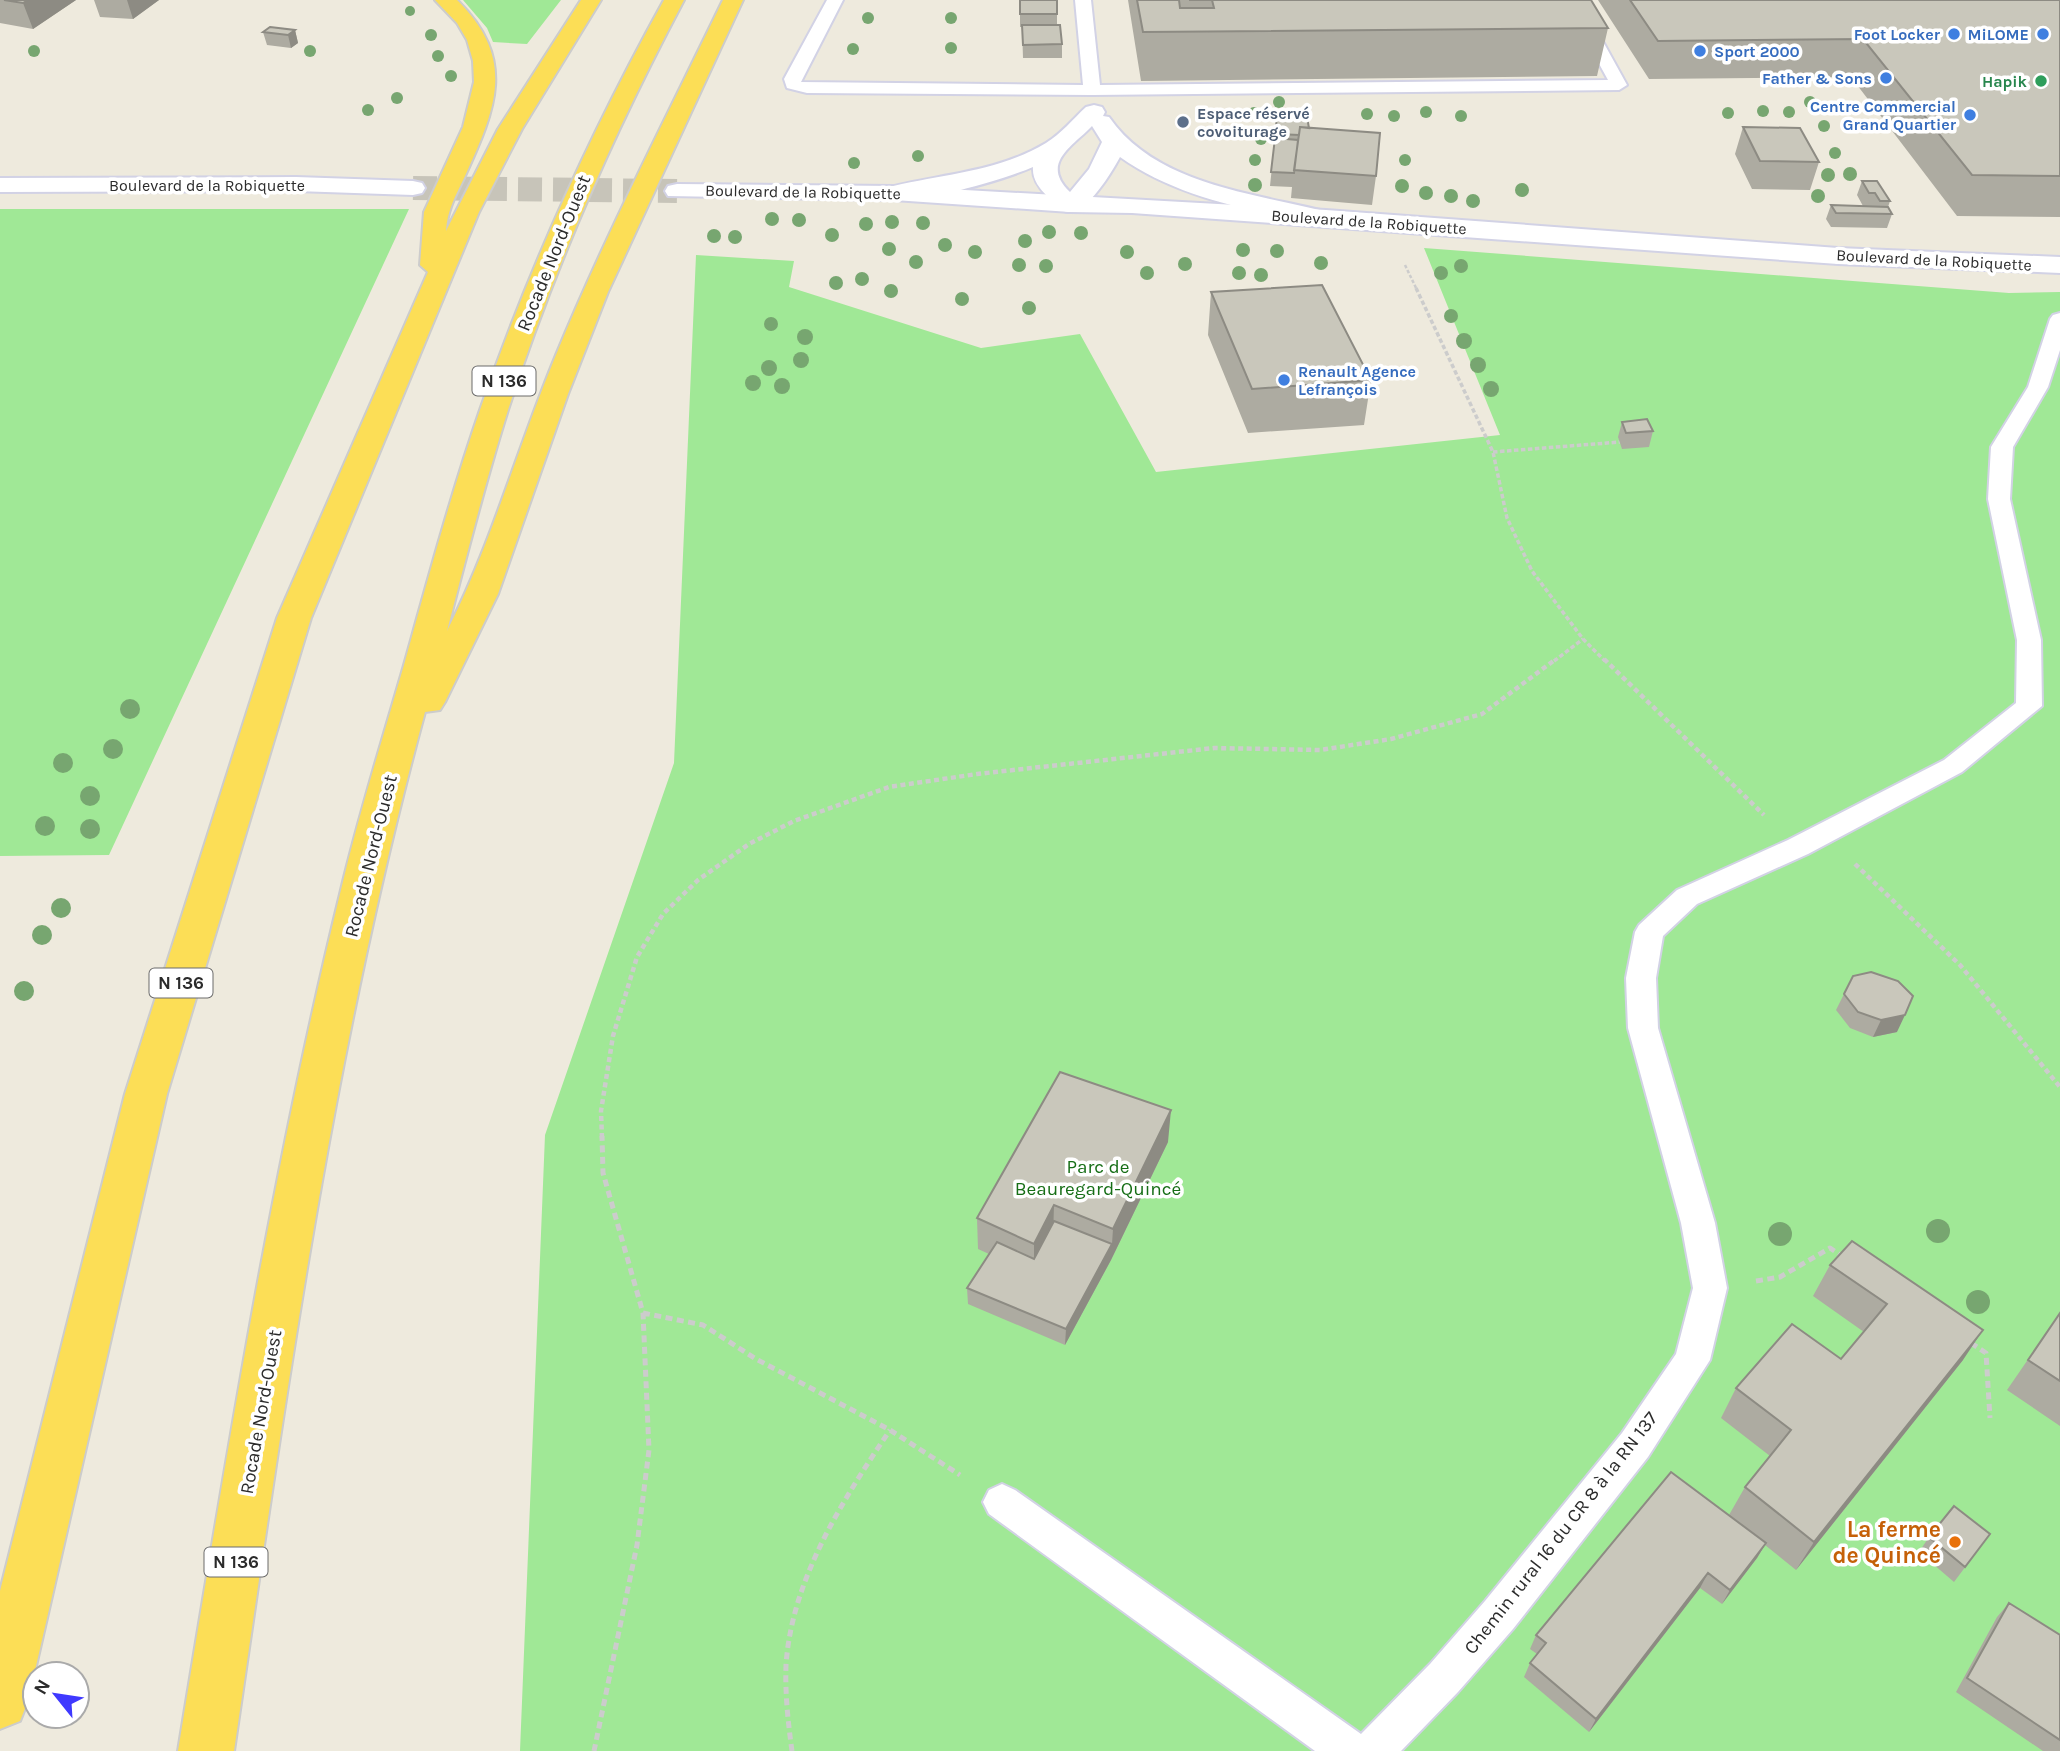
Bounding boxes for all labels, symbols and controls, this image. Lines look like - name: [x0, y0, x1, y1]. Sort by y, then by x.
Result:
- place label: Foot Locker: [1854, 25, 1941, 44]
- place label: MiLOME: [1968, 25, 2029, 44]
- marker: Foot Locker: [1946, 26, 1962, 42]
- marker: MiLOME: [2035, 26, 2051, 42]
- place label: Sport 2000: [1714, 42, 1800, 61]
- marker: Sport 2000: [1692, 43, 1708, 59]
- place label: Father & Sons: [1762, 69, 1872, 88]
- marker: Father & Sons: [1878, 70, 1894, 86]
- place label: Hapik: [1982, 72, 2028, 91]
- marker: Hapik: [2033, 73, 2049, 89]
- place label: Centre Commercial Grand Quartier: [1810, 97, 1957, 134]
- place label: Espace réservé covoiturage: [1197, 104, 1310, 141]
- marker: Centre Commercial Grand Quartier: [1962, 107, 1978, 123]
- marker: Espace réservé covoiturage: [1175, 114, 1191, 130]
- street label: Rocade Nord-Ouest: [513, 172, 595, 334]
- street label: Boulevard de la Robiquette: [109, 176, 305, 195]
- street label: Boulevard de la Robiquette: [705, 181, 901, 203]
- street label: Boulevard de la Robiquette: [1271, 206, 1467, 238]
- street label: Boulevard de la Robiquette: [1836, 245, 2032, 275]
- place label: Renault Agence Lefrançois: [1298, 362, 1416, 399]
- road number: N 136: [472, 366, 536, 396]
- marker: Renault Agence Lefrançois: [1276, 372, 1292, 388]
- street label: Rocade Nord-Ouest: [340, 773, 402, 939]
- road number: N 136: [150, 968, 212, 998]
- park label: Parc de Beauregard-Quincé: [1015, 1156, 1181, 1200]
- street label: Rocade Nord-Ouest: [236, 1328, 286, 1496]
- street label: Chemin rural 16 du CR 8 à la RN 137: [1459, 1407, 1663, 1659]
- place label: La ferme de Quincé: [1832, 1516, 1941, 1569]
- marker: La ferme de Quincé: [1947, 1534, 1963, 1550]
- road number: N 136: [204, 1548, 268, 1576]
- north arrow: [21, 1660, 91, 1730]
- text: N: [29, 1676, 55, 1698]

